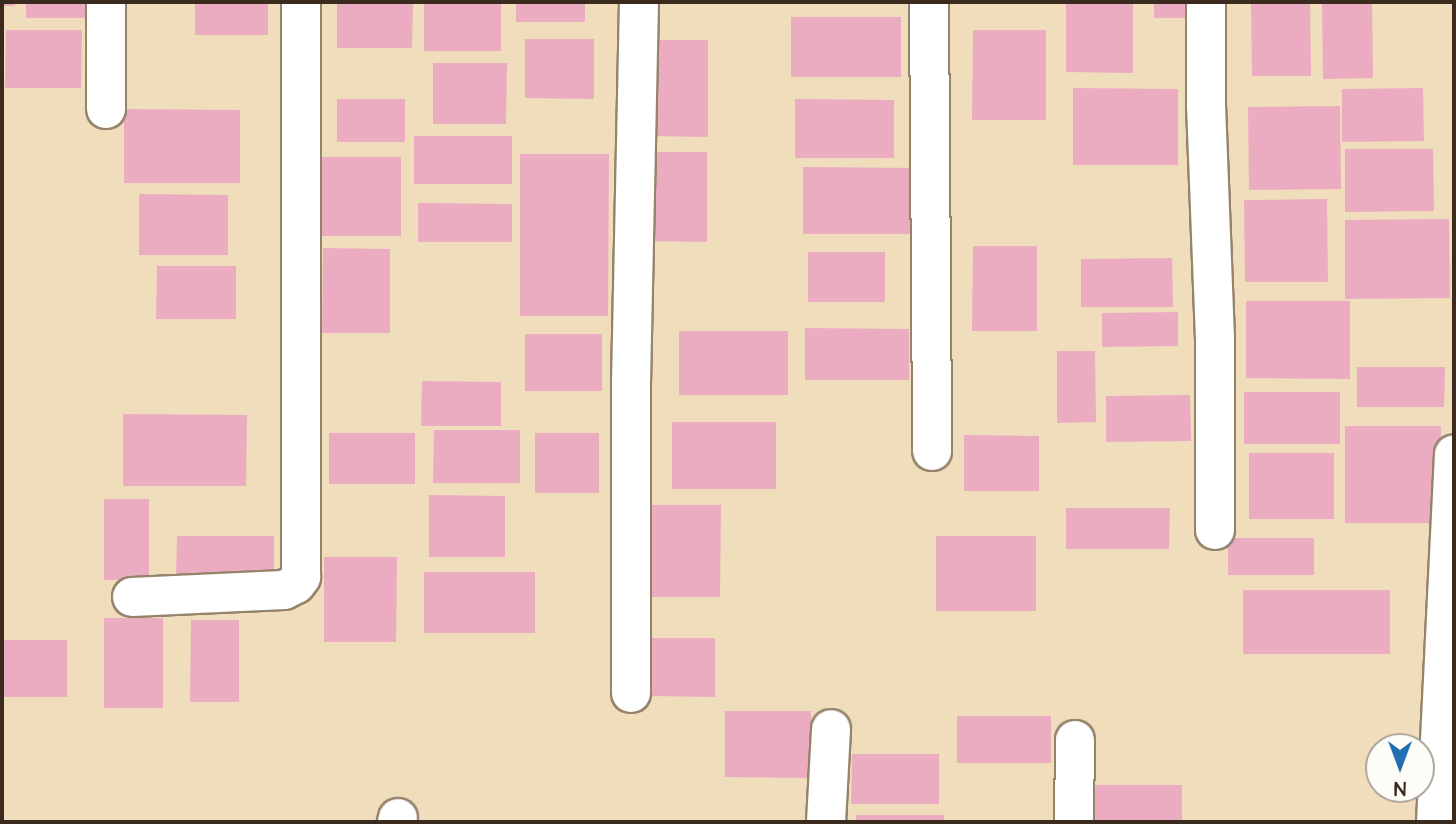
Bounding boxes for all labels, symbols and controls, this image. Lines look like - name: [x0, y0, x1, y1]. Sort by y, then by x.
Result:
- north arrow: [1365, 733, 1435, 803]
- text: N: [1394, 774, 1406, 801]

